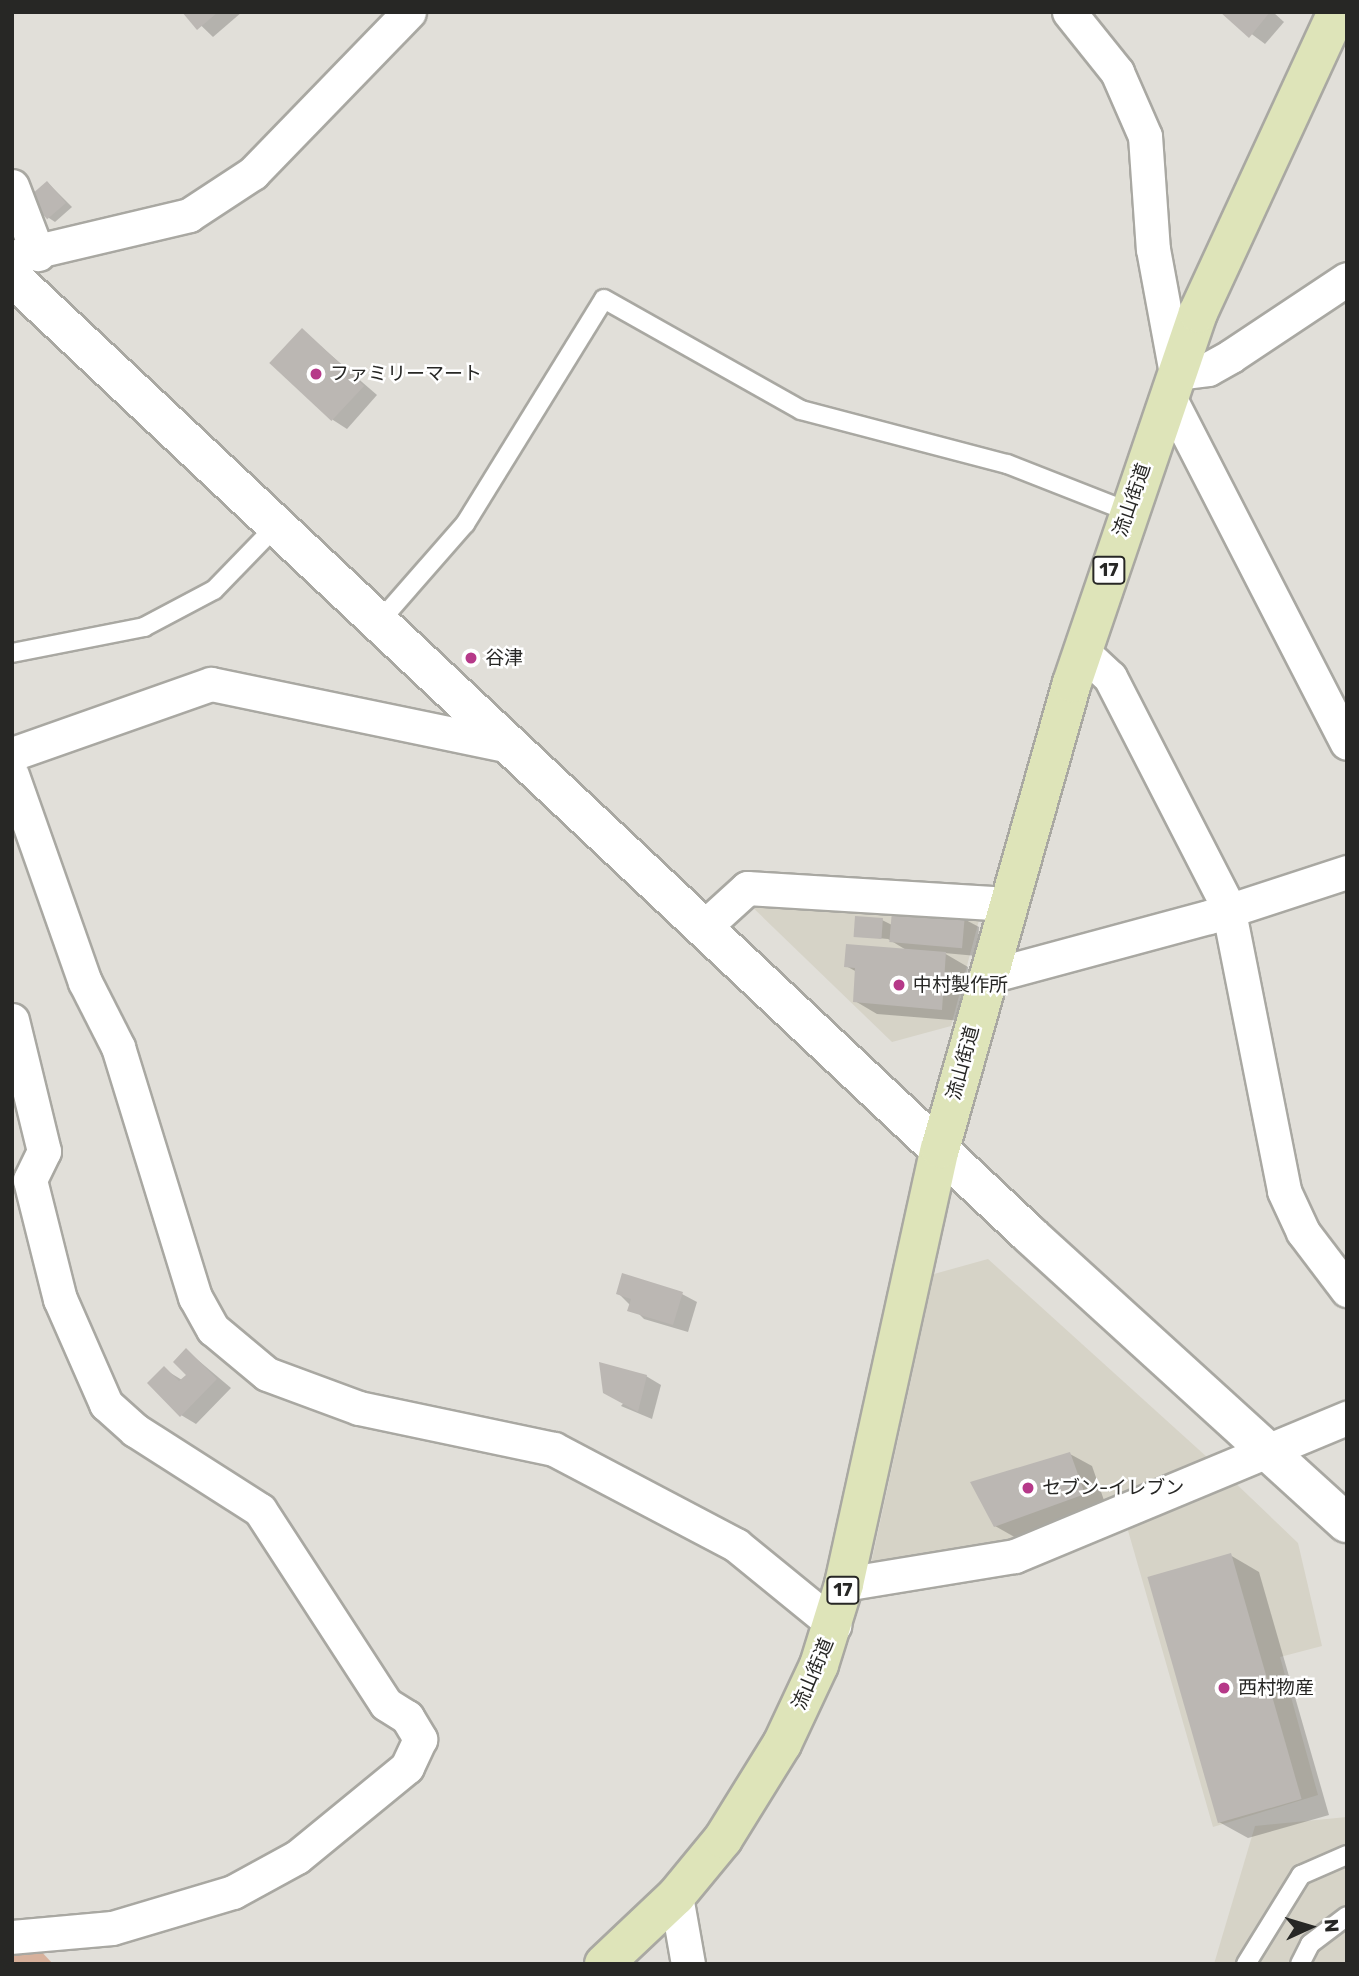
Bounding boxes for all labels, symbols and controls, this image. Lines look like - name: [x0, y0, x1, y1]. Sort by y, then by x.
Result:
- place label: ファミリーマート: [330, 363, 482, 385]
- marker: ファミリーマート: [308, 366, 324, 382]
- street label: 流山街道: [1109, 460, 1155, 540]
- road number: 17: [1092, 556, 1126, 584]
- place label: 谷津: [485, 647, 523, 669]
- marker: 谷津: [463, 650, 479, 666]
- place label: 中村製作所: [913, 974, 1008, 996]
- marker: 中村製作所: [891, 977, 907, 993]
- street label: 流山街道: [942, 1023, 984, 1103]
- place label: セブン-イレブン: [1042, 1477, 1184, 1499]
- marker: セブン-イレブン: [1020, 1480, 1036, 1496]
- road number: 17: [826, 1576, 860, 1604]
- street label: 流山街道: [788, 1635, 838, 1713]
- place label: 西村物産: [1238, 1677, 1314, 1699]
- marker: 西村物産: [1216, 1680, 1232, 1696]
- north arrow: [1275, 1892, 1345, 1962]
- text: N: [1319, 1918, 1343, 1933]

